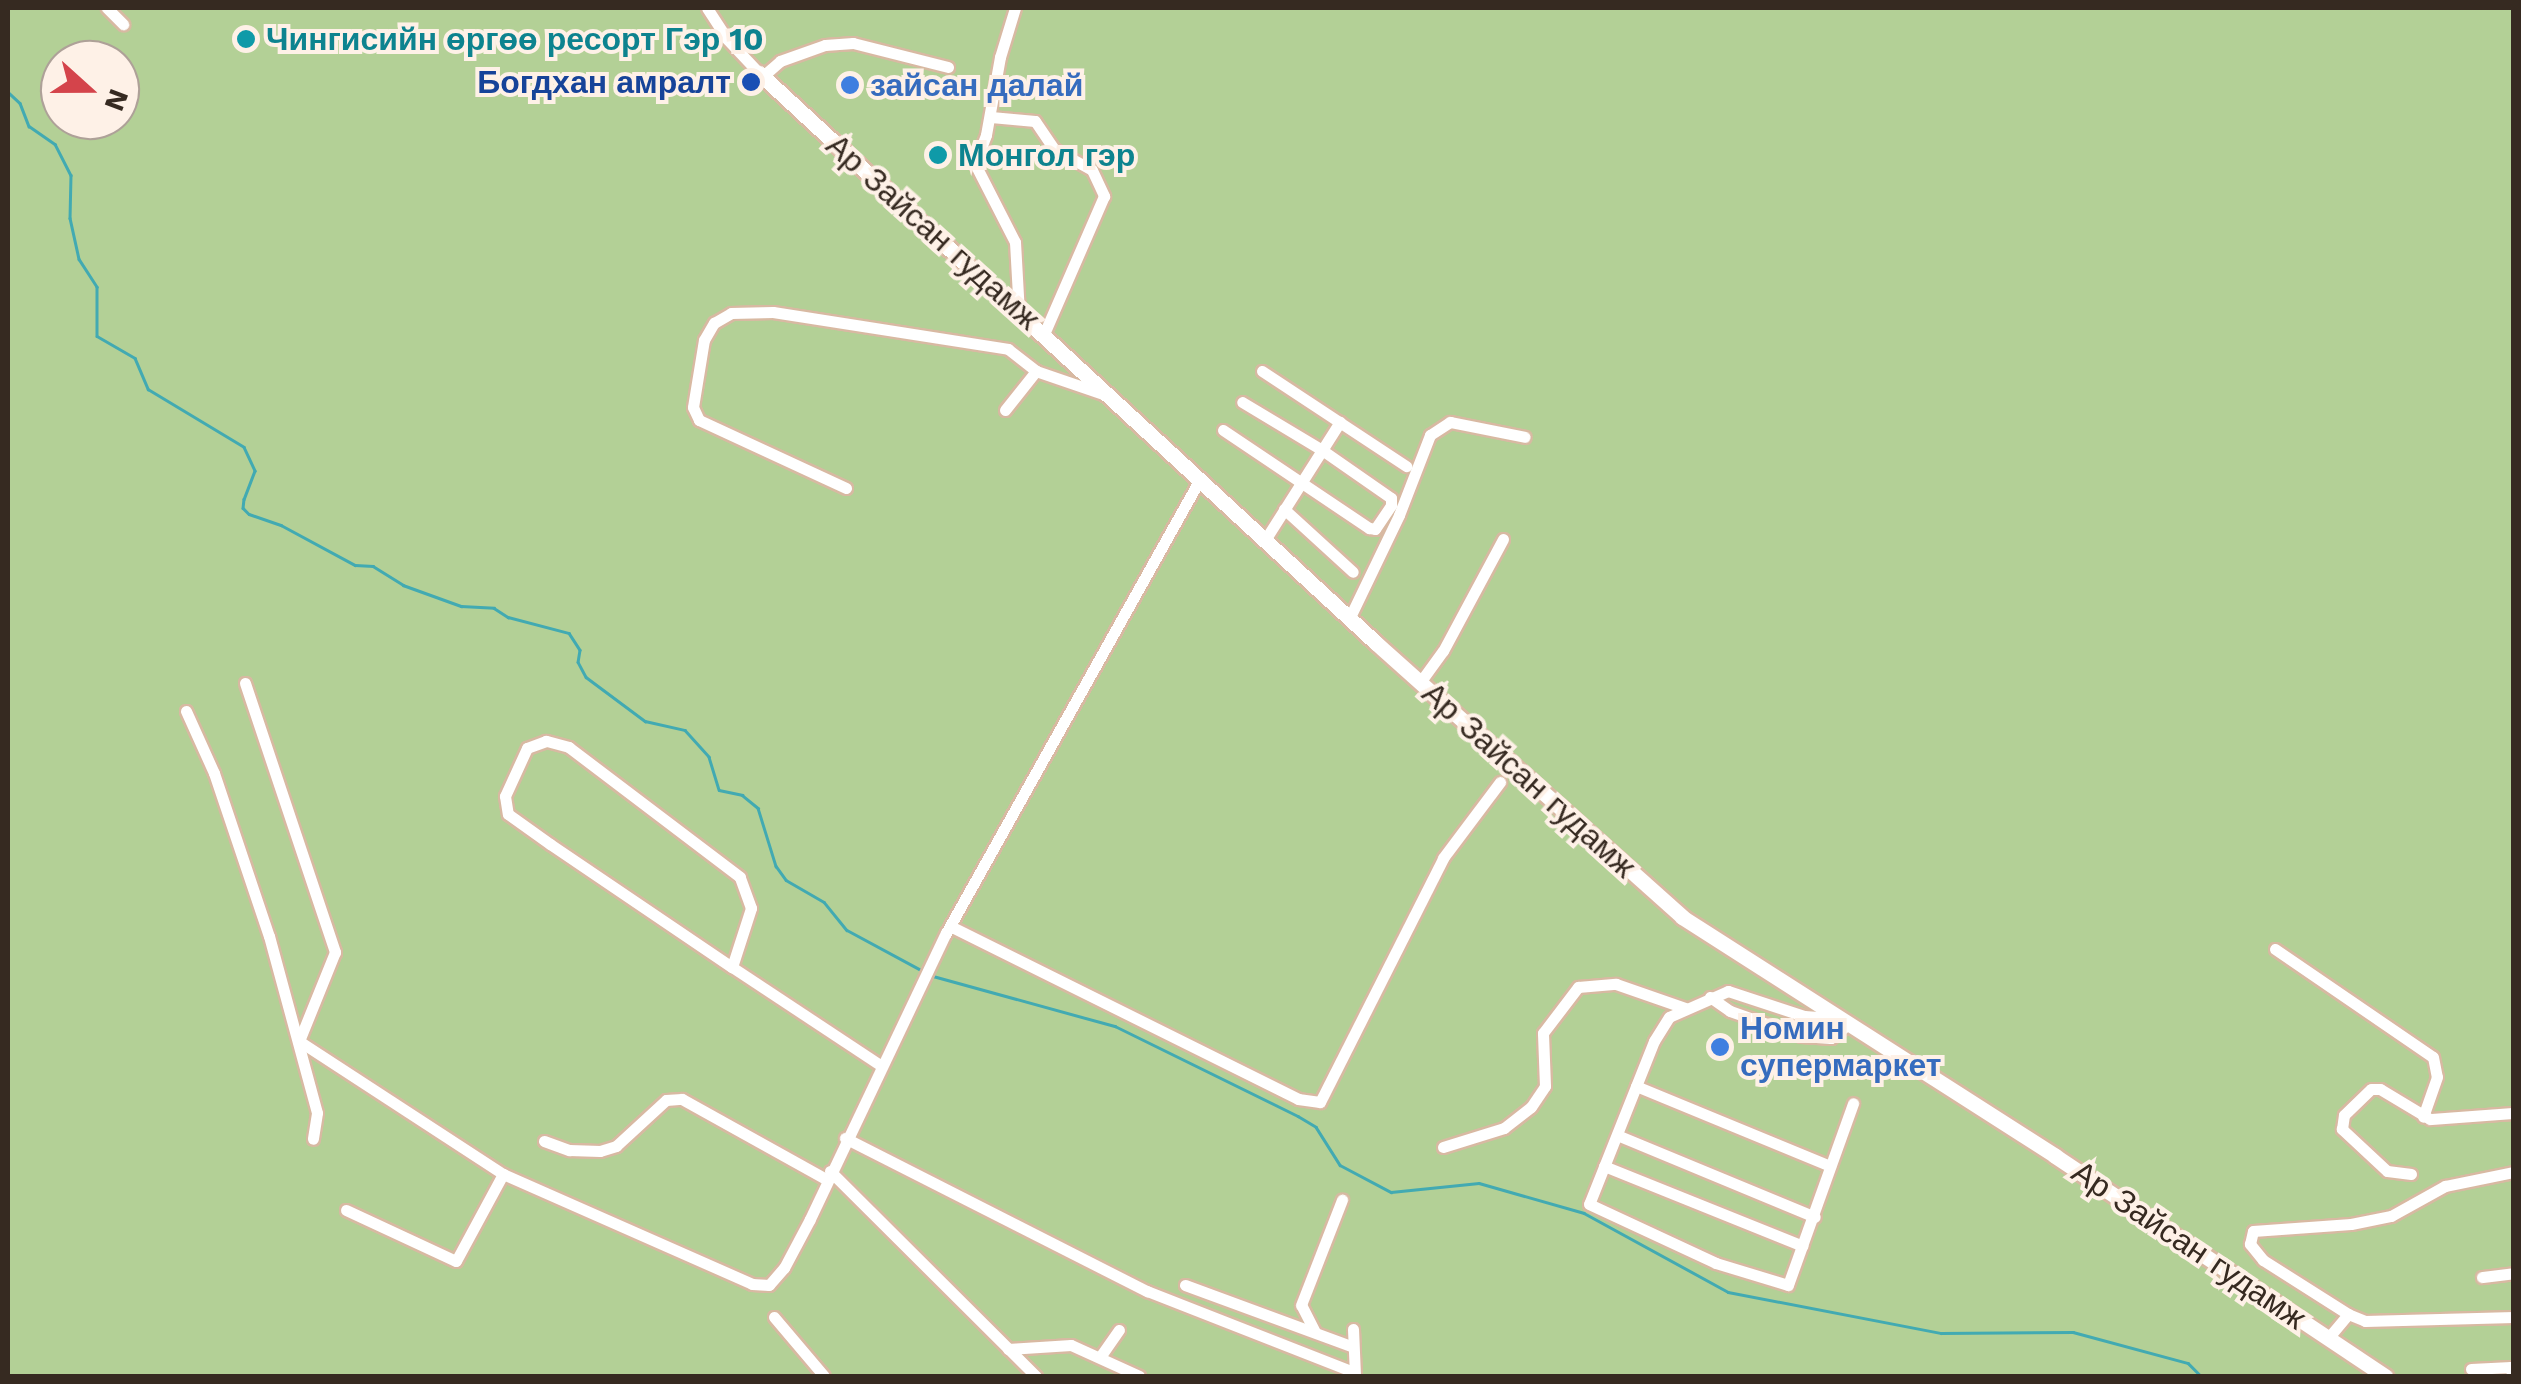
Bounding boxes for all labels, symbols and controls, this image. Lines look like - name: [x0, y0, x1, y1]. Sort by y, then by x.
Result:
- place label: Чингисийн өргөө ресорт Гэр 10: [266, 20, 764, 58]
- marker: Чингисийн өргөө ресорт Гэр 10: [235, 28, 257, 50]
- north arrow: [40, 40, 140, 140]
- place label: Богдхан амралт: [477, 63, 731, 101]
- place label: зайсан далай: [870, 66, 1083, 104]
- marker: Богдхан амралт: [740, 71, 762, 93]
- marker: зайсан далай: [839, 74, 861, 96]
- text: N: [97, 85, 136, 116]
- street label: Ар Зайсан гудамж: [818, 126, 1048, 338]
- place label: Монгол гэр: [958, 136, 1135, 174]
- marker: Монгол гэр: [927, 144, 949, 166]
- street label: Ар Зайсан гудамж: [1414, 674, 1644, 886]
- place label: Номин супермаркет: [1740, 1010, 1942, 1085]
- marker: Номин супермаркет: [1709, 1036, 1731, 1058]
- street label: Ар Зайсан гудамж: [2065, 1152, 2313, 1338]

